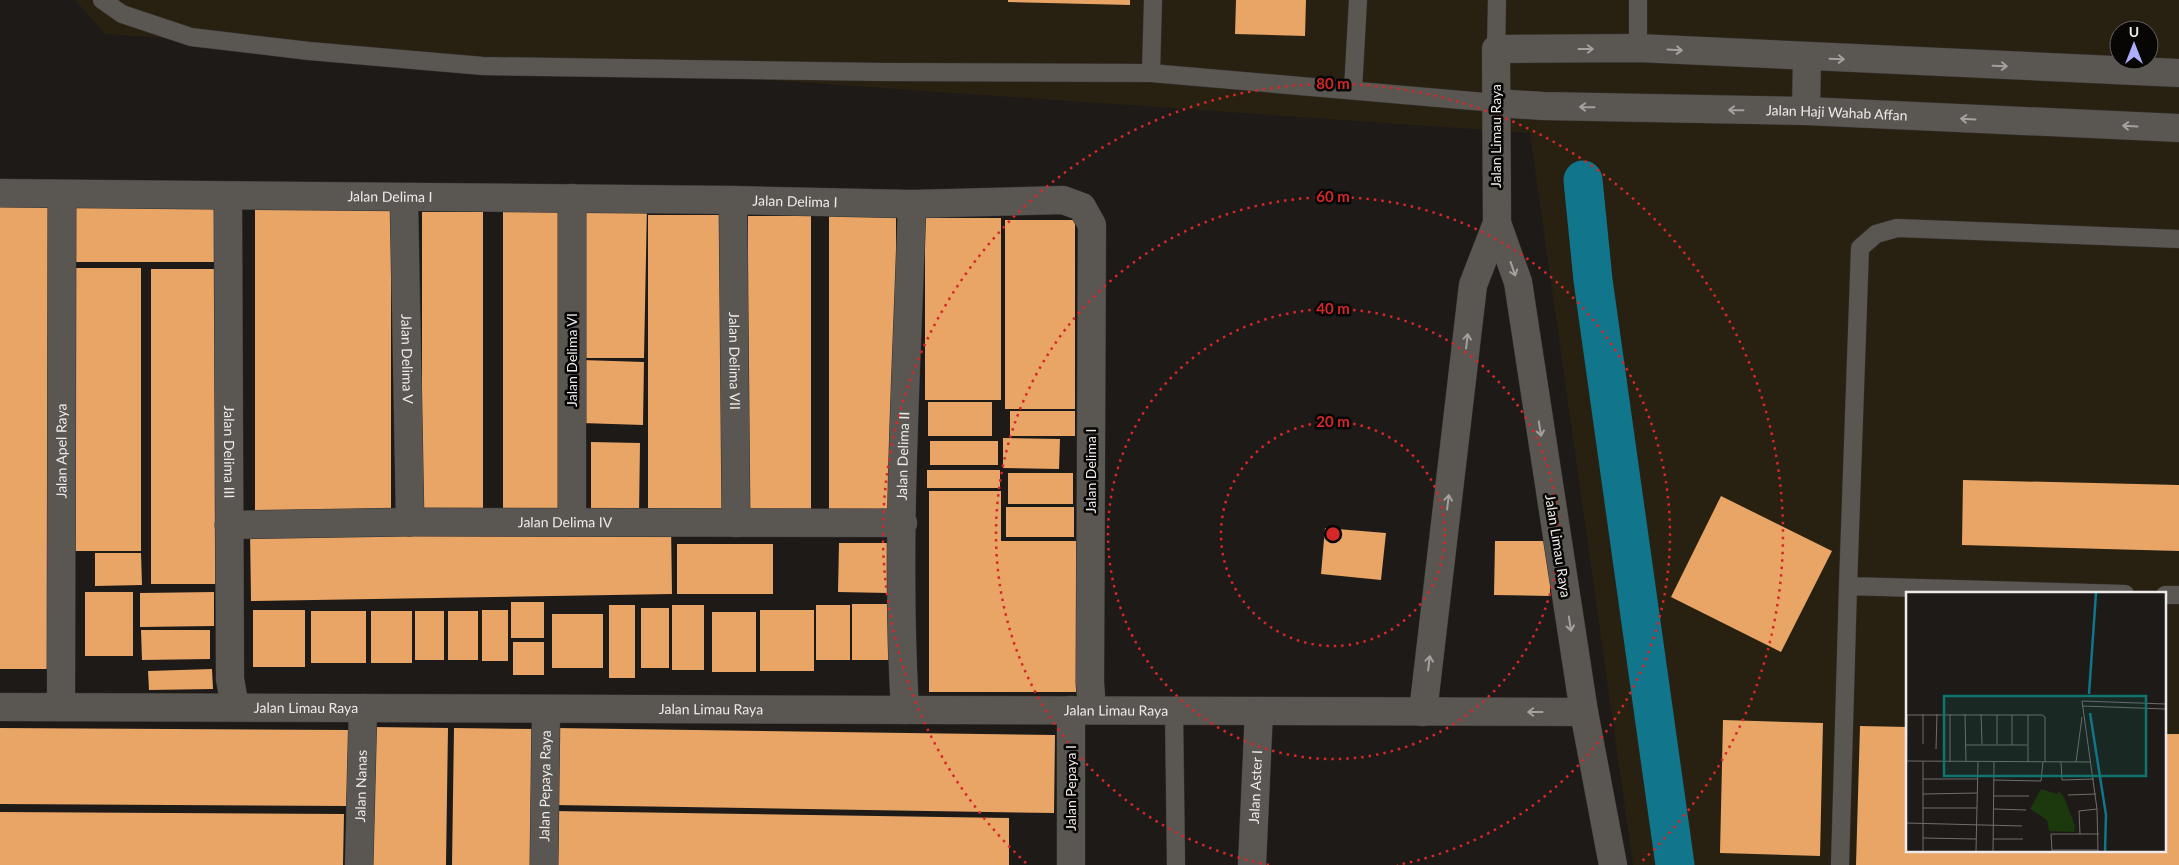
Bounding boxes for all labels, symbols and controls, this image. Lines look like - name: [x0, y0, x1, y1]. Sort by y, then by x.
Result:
- north arrow: [2109, 20, 2159, 70]
- text: U: [2129, 23, 2139, 40]
- one-way arrow: [1578, 44, 1594, 54]
- one-way arrow: [1667, 46, 1683, 55]
- one-way arrow: [1829, 54, 1845, 63]
- one-way arrow: [1991, 61, 2007, 70]
- text: 80 m: [1316, 74, 1350, 92]
- street label: Jalan Limau Raya: [1487, 84, 1504, 188]
- street label: Jalan Haji Wahab Affan: [1766, 101, 1908, 124]
- one-way arrow: [1579, 102, 1595, 112]
- one-way arrow: [1728, 105, 1744, 115]
- one-way arrow: [1960, 114, 1976, 123]
- one-way arrow: [2123, 121, 2139, 131]
- street label: Jalan Delima I: [347, 187, 433, 205]
- text: 60 m: [1316, 187, 1350, 205]
- street label: Jalan Delima I: [752, 191, 838, 210]
- one-way arrow: [1509, 260, 1518, 276]
- text: 40 m: [1316, 299, 1350, 317]
- street label: Jalan Delima VII: [726, 312, 744, 410]
- street label: Jalan Delima VI: [563, 313, 580, 407]
- street label: Jalan Delima V: [398, 314, 417, 405]
- one-way arrow: [1462, 333, 1472, 349]
- street label: Jalan Apel Raya: [52, 403, 70, 499]
- street label: Jalan Delima III: [221, 406, 238, 498]
- street label: Jalan Delima II: [893, 411, 912, 501]
- text: 20 m: [1316, 412, 1350, 430]
- one-way arrow: [1536, 420, 1546, 436]
- street label: Jalan Delima I: [1082, 429, 1099, 513]
- street label: Jalan Limau Raya: [1542, 493, 1575, 599]
- one-way arrow: [1443, 494, 1453, 510]
- street label: Jalan Delima IV: [518, 513, 613, 530]
- centre of rings: [1324, 525, 1342, 543]
- inset map: [1906, 592, 2166, 852]
- one-way arrow: [1566, 616, 1576, 632]
- one-way arrow: [1424, 656, 1434, 672]
- street label: Jalan Limau Raya: [254, 699, 358, 716]
- street label: Jalan Limau Raya: [659, 700, 763, 717]
- street label: Jalan Limau Raya: [1064, 701, 1168, 719]
- one-way arrow: [1528, 707, 1544, 717]
- street label: Jalan Pepaya Raya: [535, 730, 554, 842]
- street label: Jalan Pepaya I: [1062, 745, 1079, 831]
- street label: Jalan Nanas: [351, 750, 370, 823]
- street label: Jalan Aster I: [1245, 750, 1265, 824]

